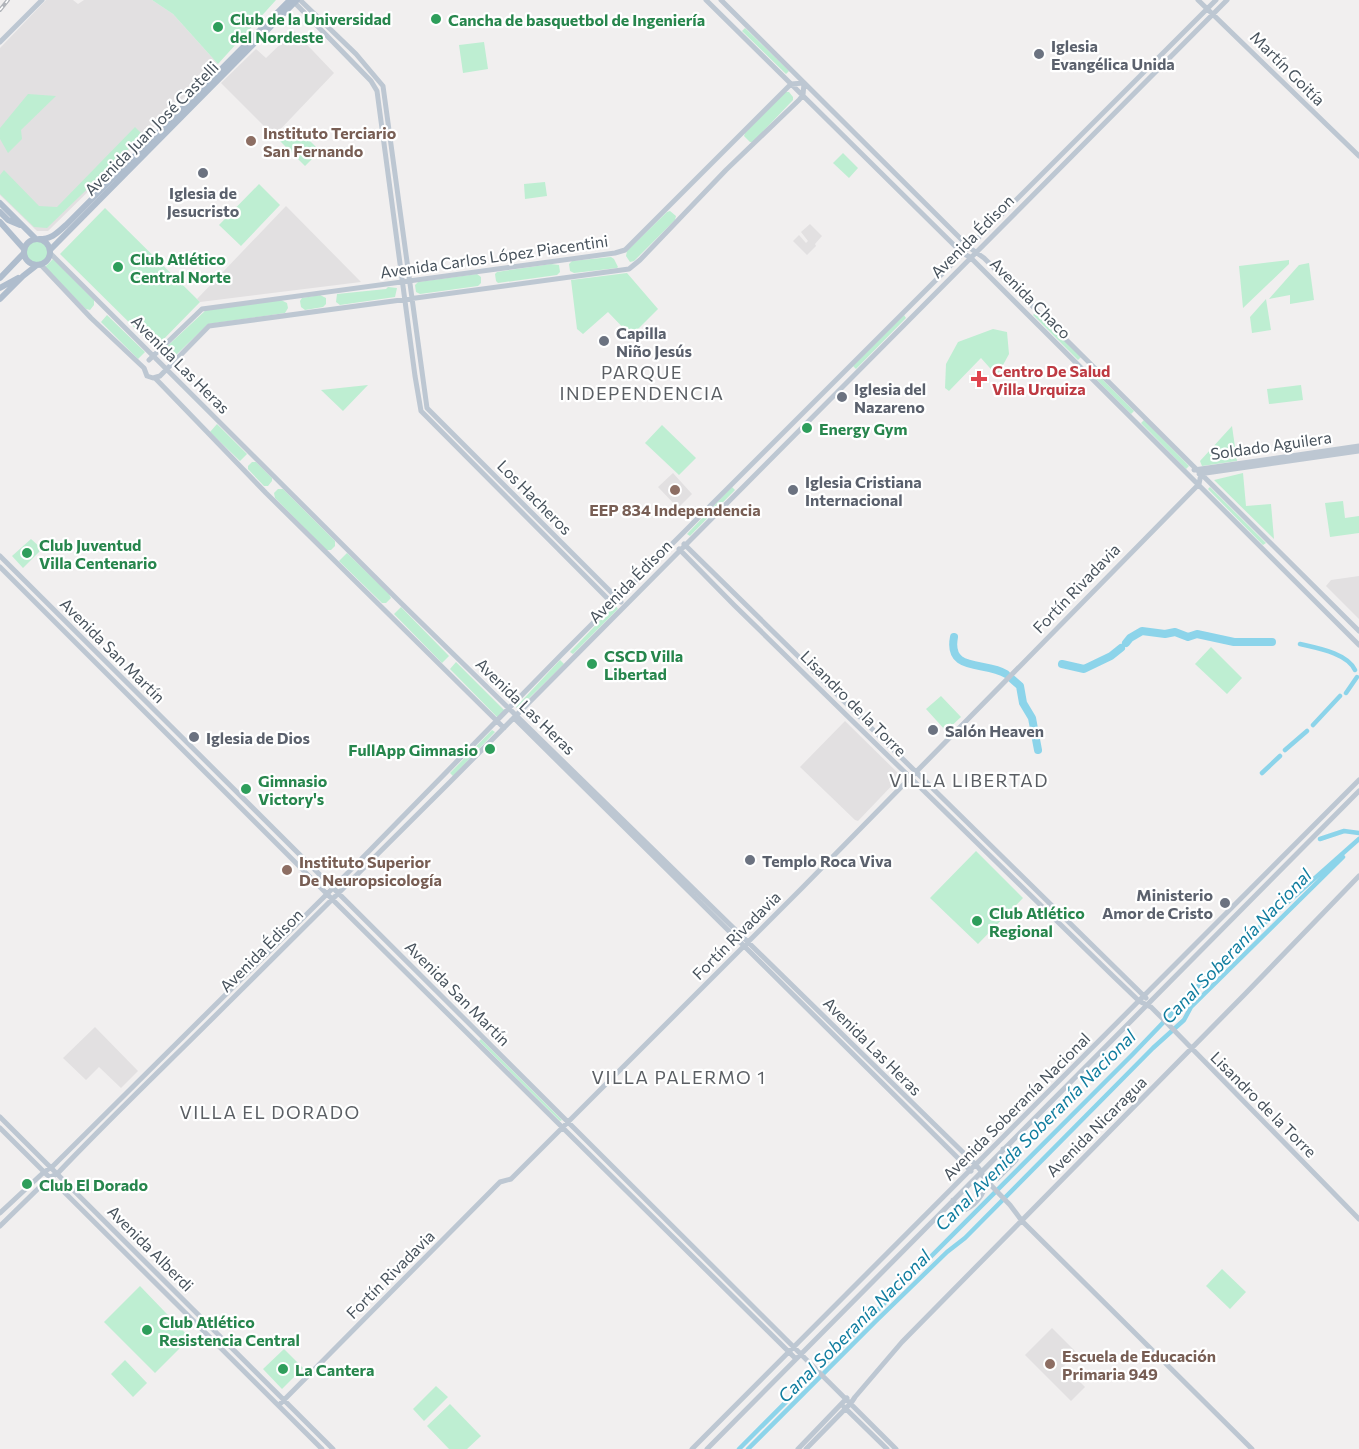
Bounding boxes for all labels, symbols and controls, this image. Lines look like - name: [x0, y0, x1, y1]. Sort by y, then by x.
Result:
- place label: Club de la Universidad del Nordeste: [230, 9, 391, 46]
- place label: Cancha de basquetbol de Ingeniería: [448, 10, 705, 29]
- marker: Cancha de basquetbol de Ingeniería: [429, 12, 443, 26]
- marker: Club de la Universidad del Nordeste: [211, 20, 225, 34]
- street label: Martín Goitía: [1247, 27, 1329, 109]
- place label: Iglesia Evangélica Unida: [1051, 36, 1175, 73]
- marker: Iglesia Evangélica Unida: [1032, 47, 1046, 61]
- street label: Avenida Juan José Castelli: [80, 57, 222, 199]
- place label: Instituto Terciario San Fernando: [263, 123, 397, 160]
- marker: Instituto Terciario San Fernando: [244, 134, 258, 148]
- marker: Iglesia de Jesucristo: [196, 166, 210, 180]
- place label: Iglesia de Jesucristo: [167, 183, 240, 220]
- street label: Avenida Édison: [927, 191, 1017, 281]
- street label: Avenida Carlos López Piacentini: [379, 231, 609, 281]
- place label: Club Atlético Central Norte: [130, 249, 231, 286]
- street label: Avenida Chaco: [987, 254, 1075, 342]
- marker: Club Atlético Central Norte: [111, 260, 125, 274]
- street label: Avenida Las Heras: [128, 311, 234, 417]
- place label: Capilla Niño Jesús: [616, 323, 692, 360]
- marker: Capilla Niño Jesús: [597, 334, 611, 348]
- district label: PARQUE INDEPENDENCIA: [560, 361, 724, 404]
- place label: Centro De Salud Villa Urquiza: [992, 361, 1110, 398]
- marker: Centro De Salud Villa Urquiza: [970, 370, 988, 388]
- place label: Iglesia del Nazareno: [854, 379, 926, 416]
- marker: Iglesia del Nazareno: [835, 390, 849, 404]
- place label: Energy Gym: [819, 419, 907, 438]
- marker: Energy Gym: [800, 421, 814, 435]
- street label: Soldado Aguilera: [1209, 427, 1333, 463]
- street label: Los Hacheros: [494, 456, 576, 538]
- place label: Iglesia Cristiana Internacional: [805, 472, 922, 509]
- marker: EEP 834 Independencia: [668, 483, 682, 497]
- marker: Iglesia Cristiana Internacional: [786, 483, 800, 497]
- place label: EEP 834 Independencia: [589, 500, 761, 519]
- place label: Club Juventud Villa Centenario: [39, 535, 158, 572]
- street label: Avenida Édison: [585, 536, 675, 626]
- street label: Fortín Rivadavia: [1029, 539, 1123, 637]
- marker: Club Juventud Villa Centenario: [20, 546, 34, 560]
- street label: Avenida San Martín: [57, 594, 169, 706]
- place label: CSCD Villa Libertad: [604, 646, 683, 683]
- street label: Lisandro de la Torre: [797, 646, 911, 760]
- street label: Avenida Las Heras: [472, 654, 580, 758]
- marker: CSCD Villa Libertad: [585, 657, 599, 671]
- place label: Salón Heaven: [945, 721, 1044, 740]
- marker: Salón Heaven: [926, 723, 940, 737]
- place label: Iglesia de Dios: [206, 728, 310, 747]
- marker: Iglesia de Dios: [187, 730, 201, 744]
- place label: FullApp Gimnasio: [348, 740, 478, 759]
- marker: FullApp Gimnasio: [483, 742, 497, 756]
- district label: VILLA LIBERTAD: [889, 769, 1049, 791]
- place label: Gimnasio Victory's: [258, 771, 328, 808]
- marker: Gimnasio Victory's: [239, 782, 253, 796]
- place label: Templo Roca Viva: [762, 851, 892, 870]
- place label: Instituto Superior De Neuropsicología: [299, 852, 442, 889]
- marker: Templo Roca Viva: [743, 853, 757, 867]
- marker: Instituto Superior De Neuropsicología: [280, 863, 294, 877]
- water label: Canal Soberanía Nacional: [1156, 864, 1316, 1028]
- place label: Ministerio Amor de Cristo: [1102, 885, 1213, 922]
- street label: Fortín Rivadavia: [688, 887, 784, 983]
- marker: Ministerio Amor de Cristo: [1218, 896, 1232, 910]
- place label: Club Atlético Regional: [989, 903, 1085, 940]
- street label: Avenida Édison: [216, 905, 306, 995]
- marker: Club Atlético Regional: [970, 914, 984, 928]
- street label: Avenida San Martín: [402, 937, 514, 1049]
- street label: Avenida Las Heras: [820, 993, 926, 1099]
- water label: Canal Avenida Soberanía Nacional: [930, 1025, 1140, 1235]
- street label: Avenida Soberanía Nacional: [938, 1028, 1094, 1184]
- street label: Lisandro de la Torre: [1207, 1047, 1321, 1161]
- district label: VILLA PALERMO 1: [592, 1066, 766, 1088]
- street label: Avenida Nicaragua: [1042, 1072, 1150, 1180]
- district label: VILLA EL DORADO: [179, 1101, 361, 1123]
- place label: Club El Dorado: [39, 1175, 148, 1194]
- marker: Club El Dorado: [20, 1177, 34, 1191]
- street label: Avenida Alberdi: [104, 1201, 198, 1295]
- street label: Fortín Rivadavia: [342, 1226, 438, 1322]
- water label: Canal Soberanía Nacional: [773, 1245, 935, 1407]
- place label: Club Atlético Resistencia Central: [159, 1312, 300, 1349]
- marker: Club Atlético Resistencia Central: [140, 1323, 154, 1337]
- place label: Escuela de Educación Primaria 949: [1062, 1346, 1216, 1383]
- marker: Escuela de Educación Primaria 949: [1043, 1357, 1057, 1371]
- place label: La Cantera: [295, 1360, 374, 1379]
- marker: La Cantera: [276, 1362, 290, 1376]

